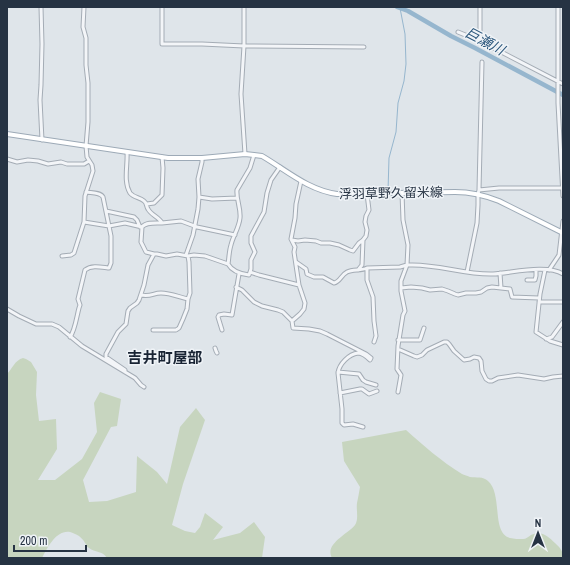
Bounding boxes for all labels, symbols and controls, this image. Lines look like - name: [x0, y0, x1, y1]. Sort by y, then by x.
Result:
- water label: 巨瀬川: [462, 23, 510, 60]
- street label: 浮羽草野久留米線: [339, 184, 443, 202]
- district label: 吉井町屋部: [127, 347, 203, 368]
- north arrow: [518, 513, 558, 553]
- text: N: [535, 516, 541, 530]
- scale bar: [14, 527, 86, 553]
- text: 200 m: [20, 533, 47, 549]

